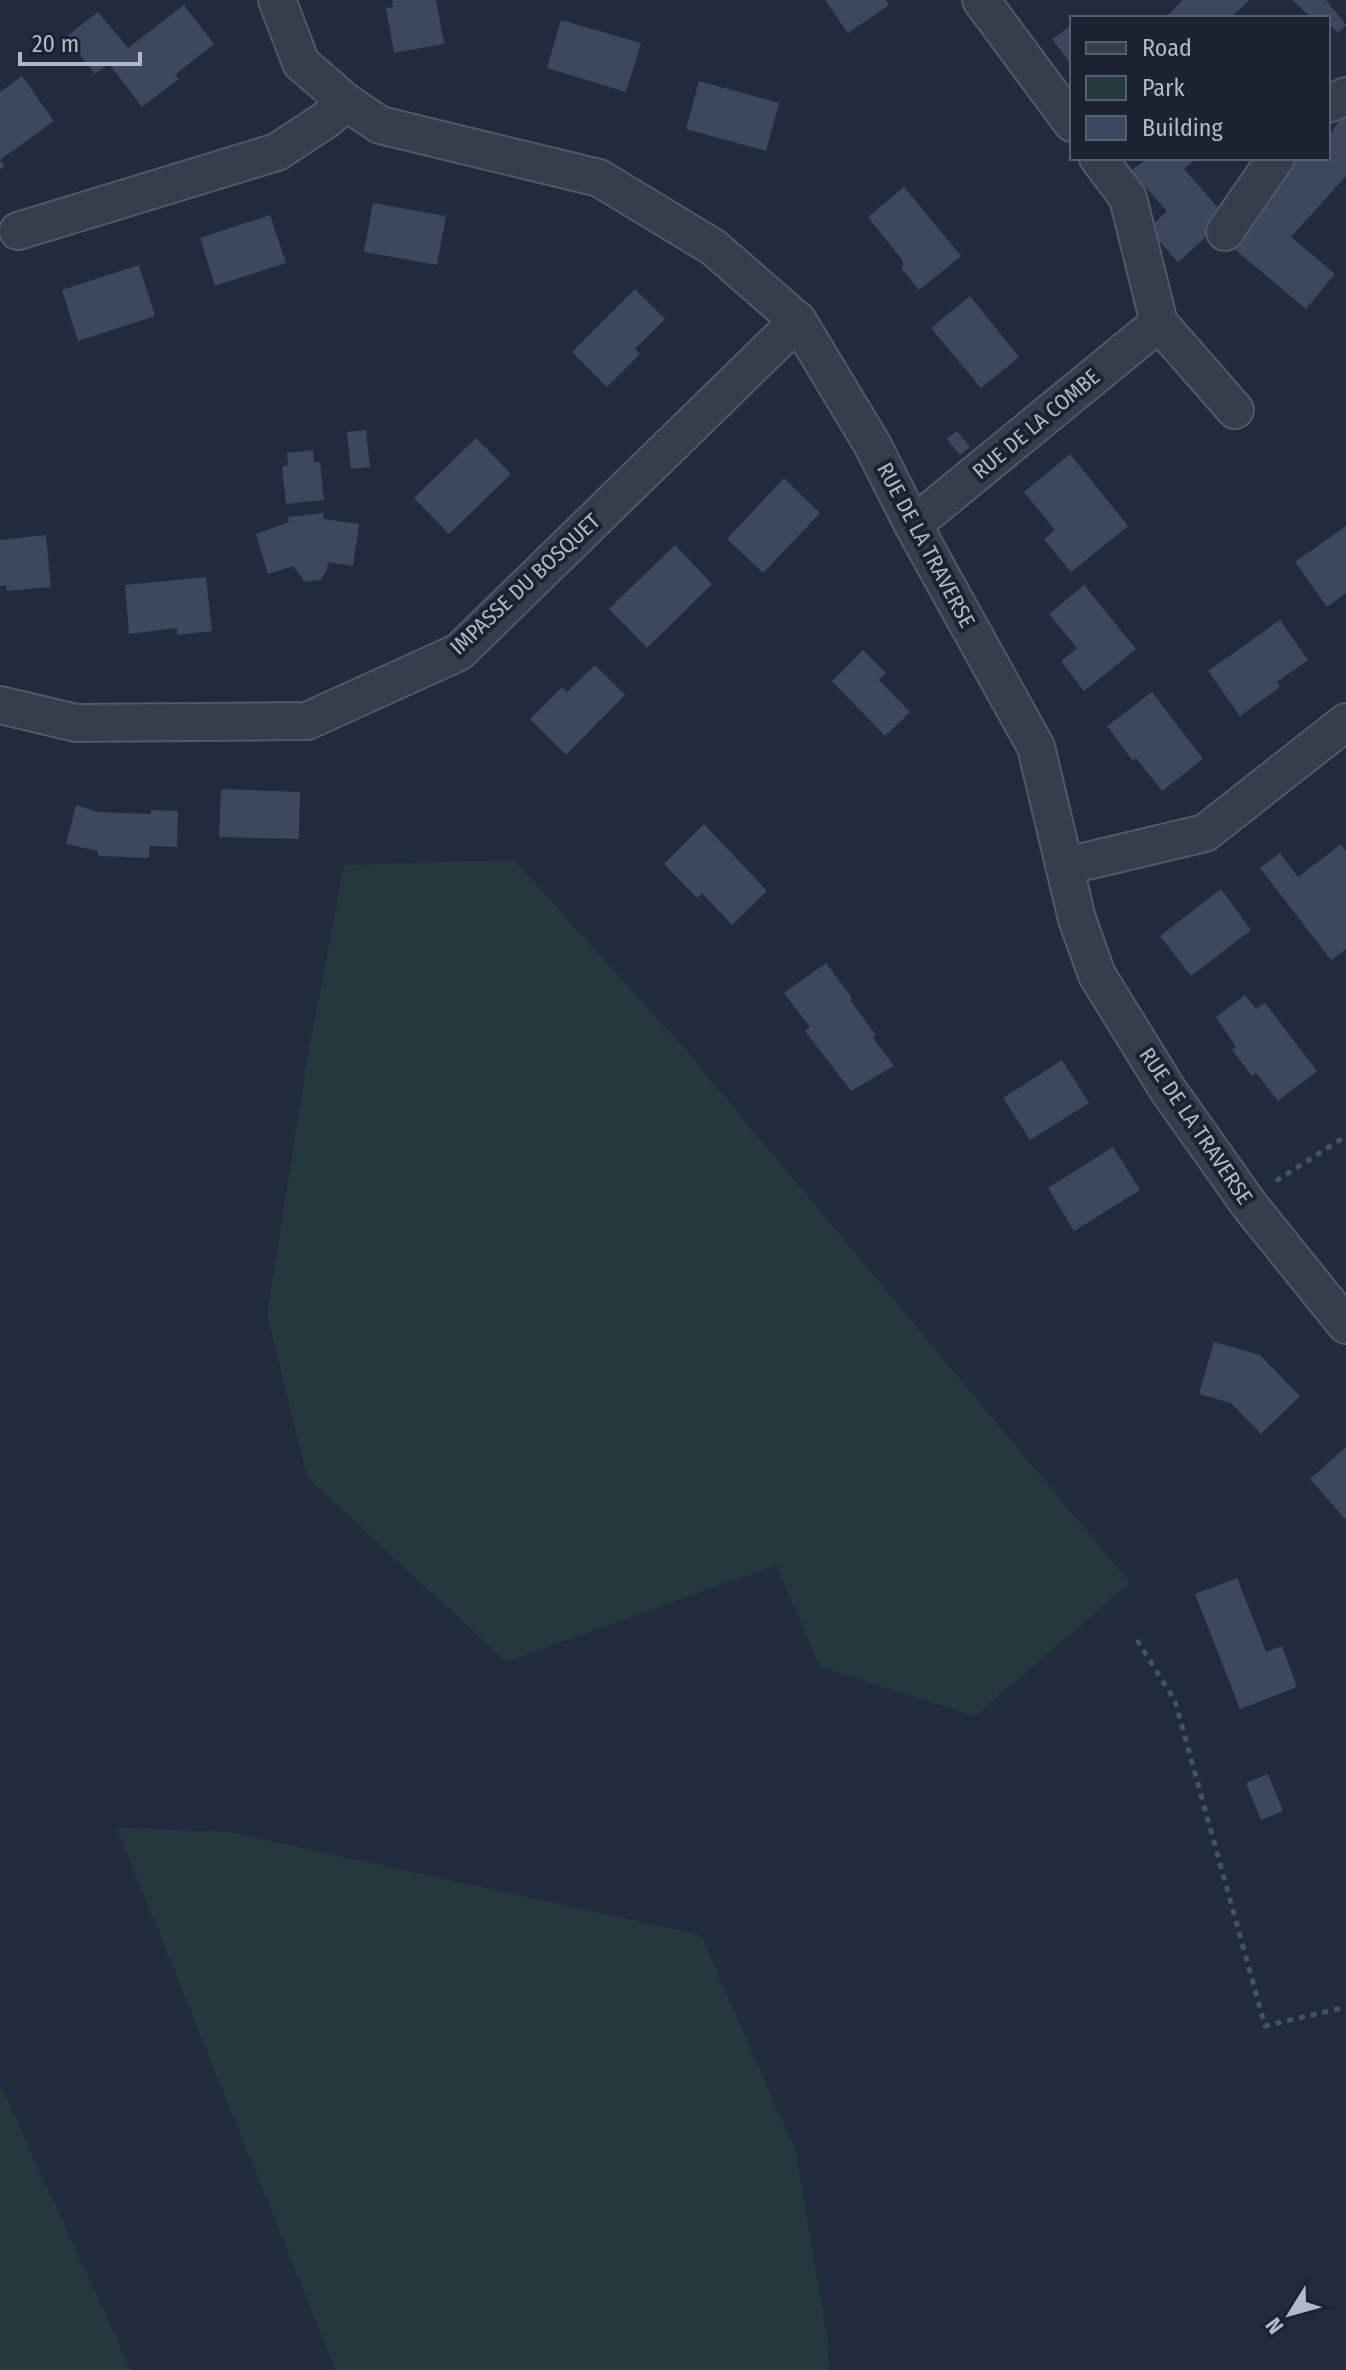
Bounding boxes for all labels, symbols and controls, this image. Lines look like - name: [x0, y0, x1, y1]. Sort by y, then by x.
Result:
- scale bar: [20, 16, 140, 66]
- legend: [1070, 16, 1330, 160]
- text: 20 m: [32, 30, 79, 58]
- text: Road: [1142, 34, 1192, 62]
- text: Park: [1142, 74, 1185, 102]
- text: Building: [1142, 114, 1224, 142]
- street label: RUE DE LA COMBE: [967, 363, 1105, 485]
- street label: RUE DE LA TRAVERSE: [871, 458, 981, 632]
- street label: IMPASSE DU BOSQUET: [444, 507, 606, 660]
- street label: RUE DE LA TRAVERSE: [1134, 1043, 1258, 1209]
- north arrow: [1250, 2274, 1330, 2354]
- text: N: [1260, 2312, 1289, 2339]

